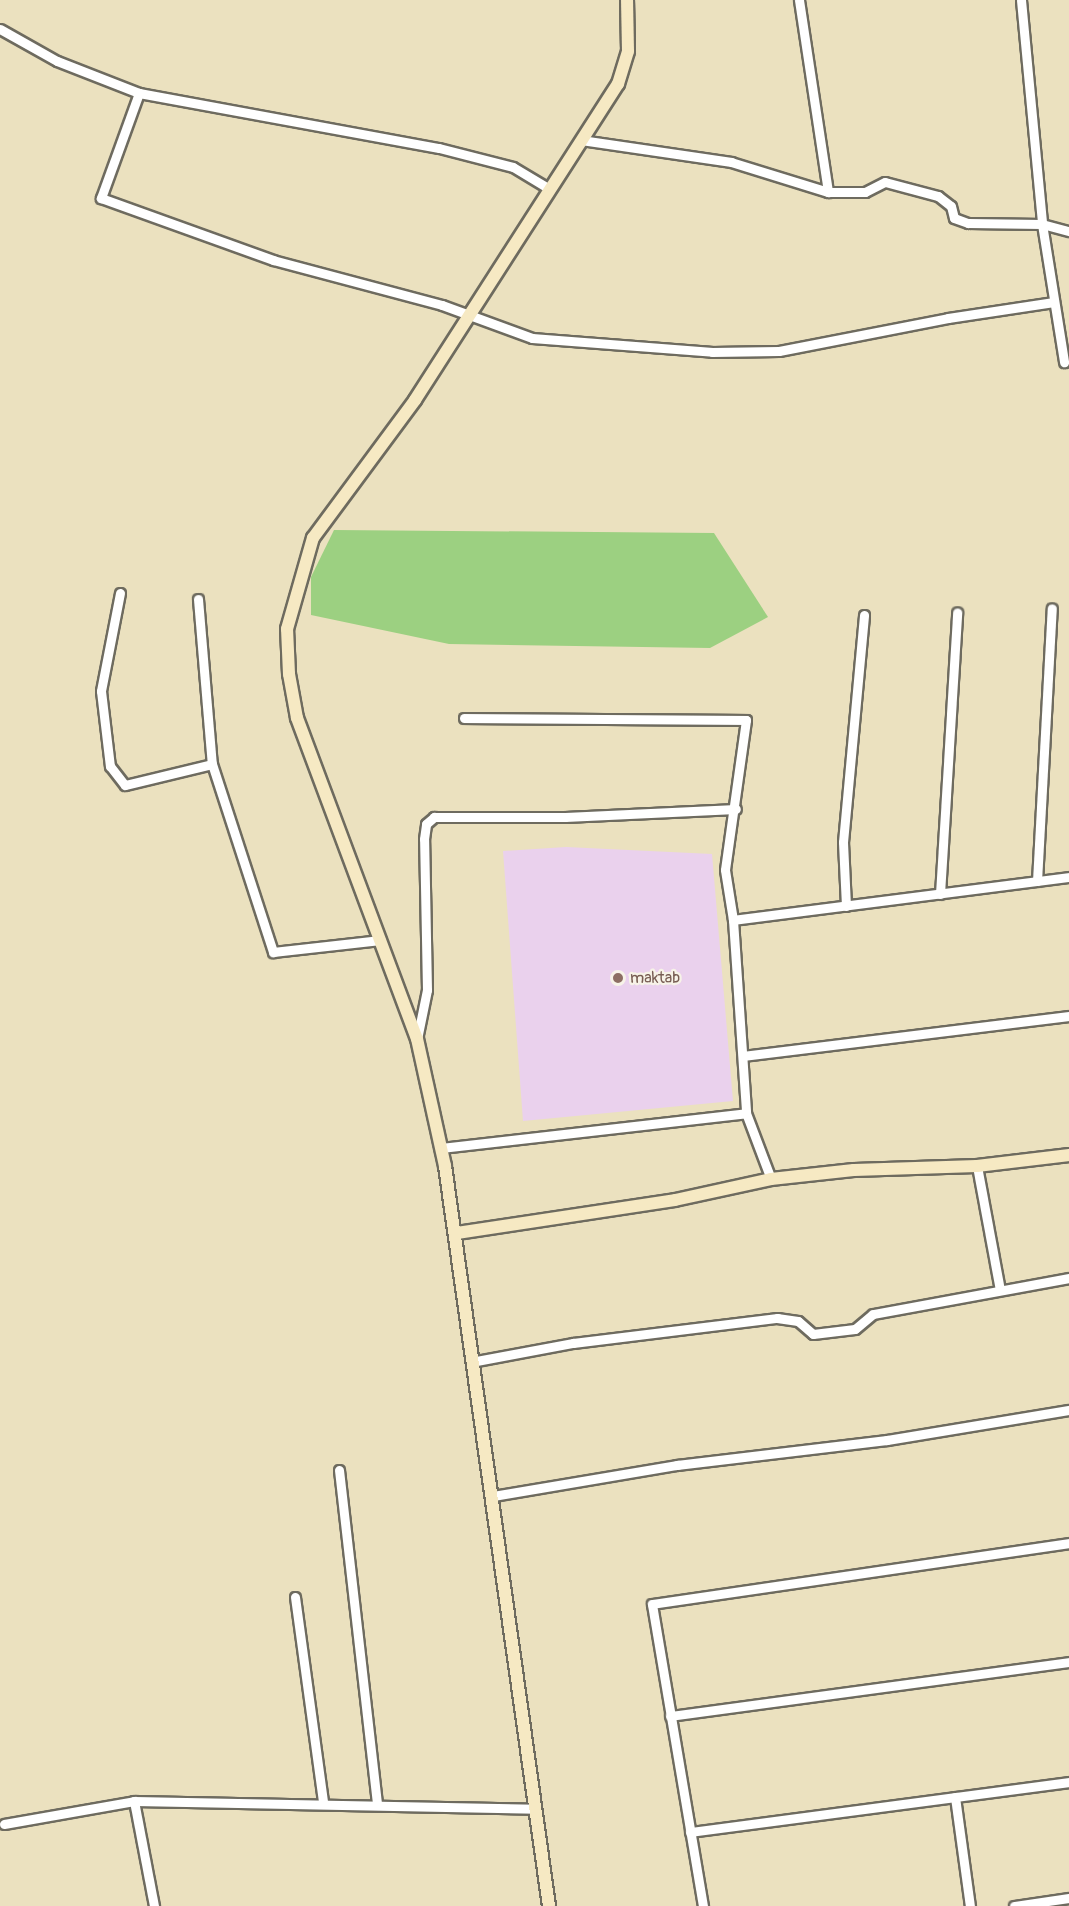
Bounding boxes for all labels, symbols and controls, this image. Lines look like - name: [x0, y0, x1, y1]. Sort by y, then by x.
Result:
- place label: maktab: [630, 968, 680, 988]
- marker: maktab: [611, 971, 625, 985]

